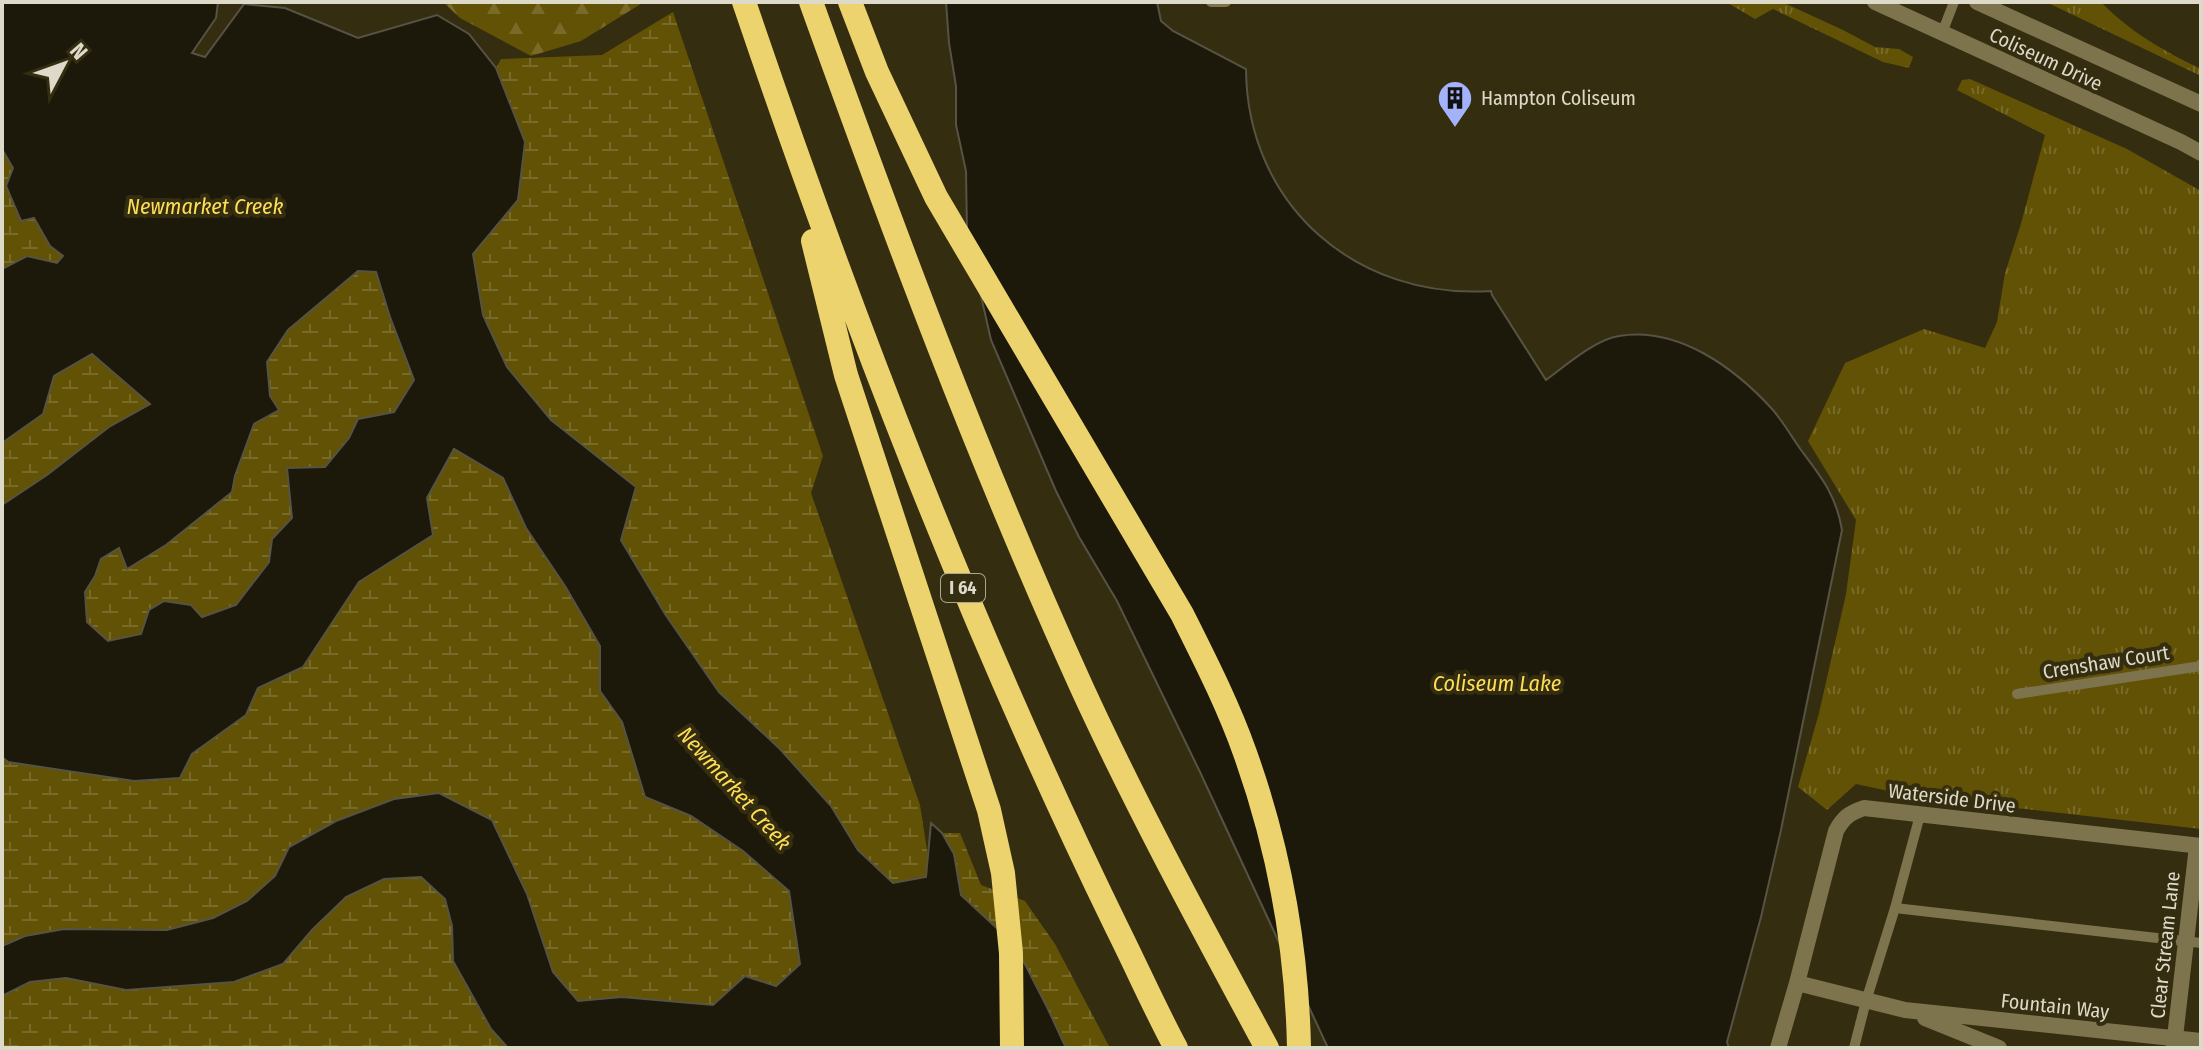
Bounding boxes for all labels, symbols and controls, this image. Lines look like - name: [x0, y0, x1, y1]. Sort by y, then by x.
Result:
- street label: Coliseum Drive: [1986, 22, 2106, 96]
- north arrow: [24, 24, 104, 104]
- text: N: [64, 37, 93, 65]
- building icon: Hampton Coliseum: [1436, 79, 1474, 129]
- place label: Hampton Coliseum: [1481, 86, 1636, 110]
- water label: Newmarket Creek: [127, 193, 284, 220]
- road number: I 64: [941, 574, 985, 602]
- street label: Crenshaw Court: [2041, 640, 2171, 684]
- water label: Coliseum Lake: [1433, 670, 1561, 697]
- water label: Newmarket Creek: [672, 721, 797, 856]
- street label: Waterside Drive: [1887, 778, 2017, 818]
- street label: Clear Stream Lane: [2145, 870, 2185, 1020]
- street label: Fountain Way: [2000, 988, 2110, 1024]

